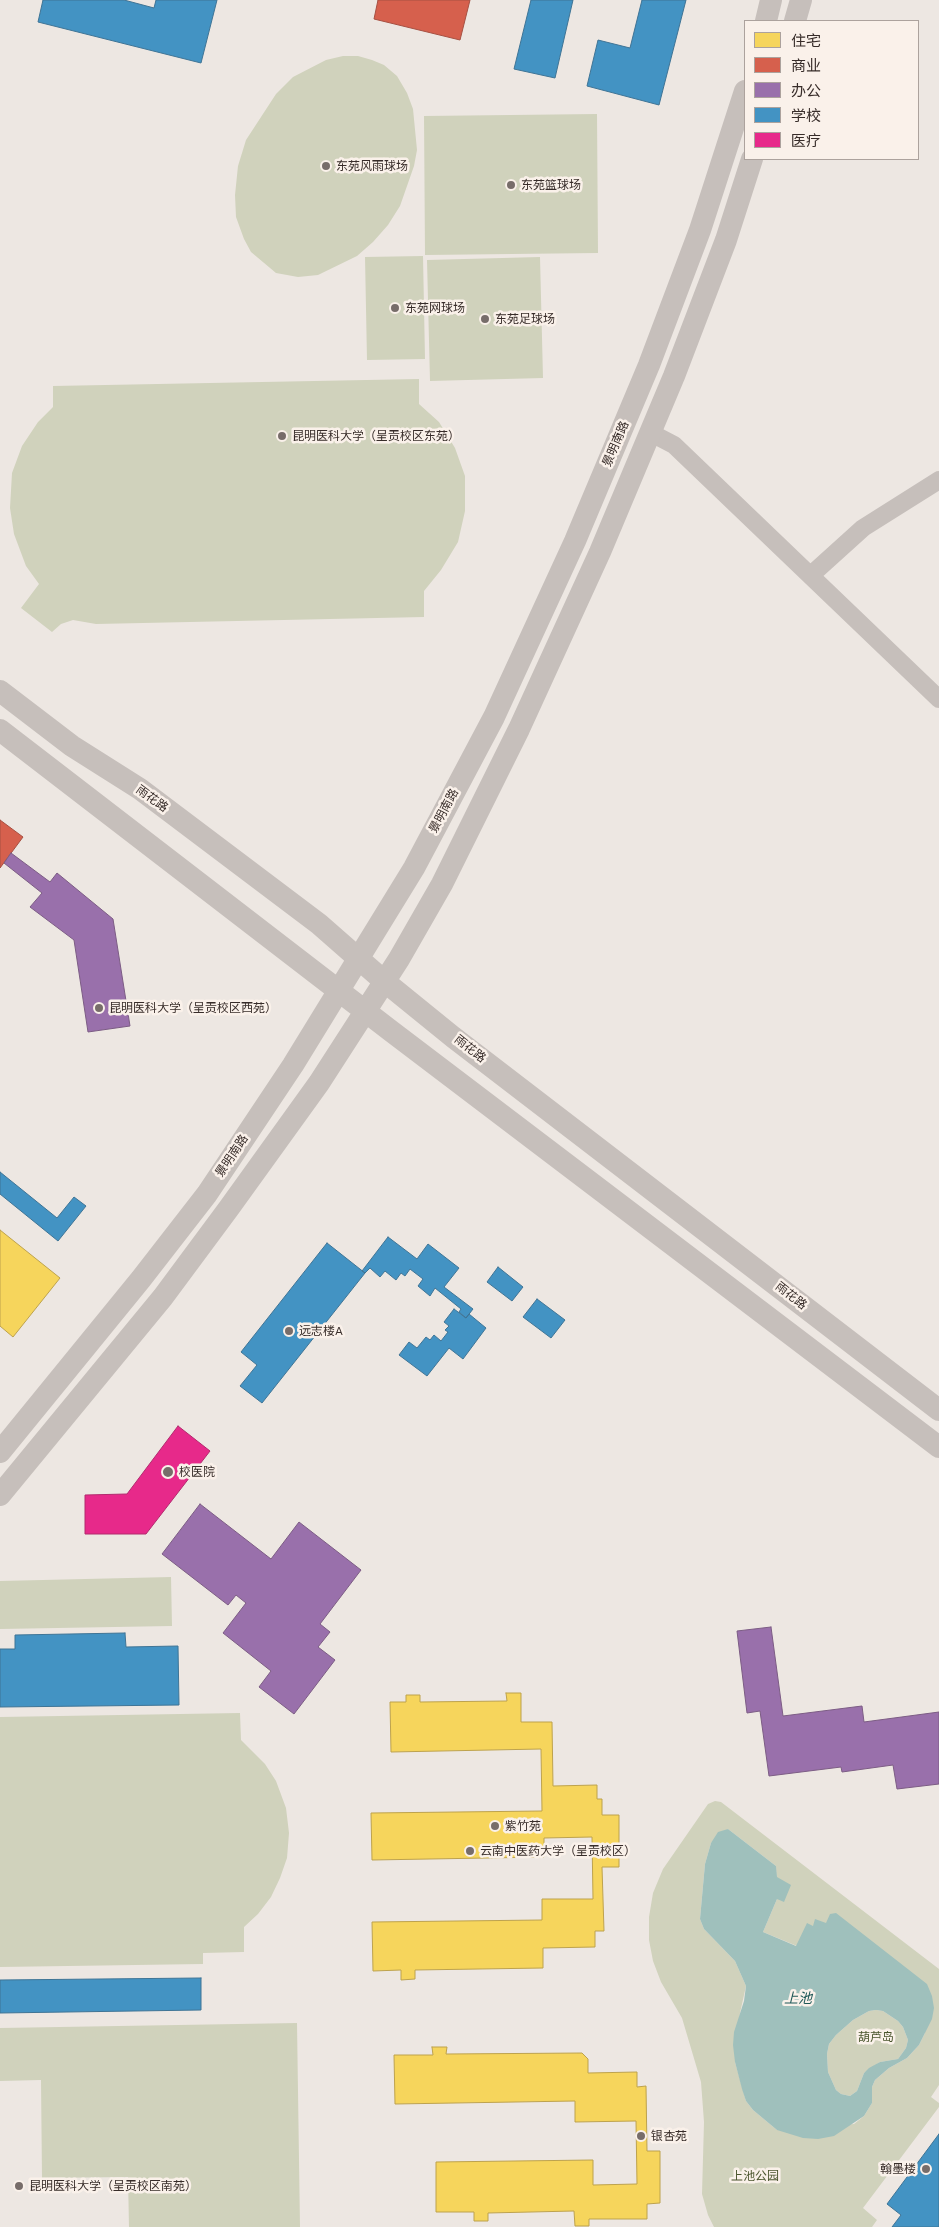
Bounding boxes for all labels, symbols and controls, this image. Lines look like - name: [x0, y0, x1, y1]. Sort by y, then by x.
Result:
- legend: [744, 20, 919, 160]
- text: 住宅: [791, 32, 821, 50]
- text: 商业: [791, 57, 821, 75]
- text: 办公: [791, 82, 821, 100]
- text: 学校: [791, 107, 821, 125]
- text: 医疗: [791, 132, 821, 150]
- place label: 东苑风雨球场: [336, 159, 408, 173]
- marker: 东苑风雨球场: [320, 160, 332, 172]
- place label: 东苑篮球场: [521, 178, 581, 192]
- marker: 东苑篮球场: [505, 179, 517, 191]
- place label: 东苑网球场: [405, 301, 465, 315]
- marker: 东苑网球场: [389, 302, 401, 314]
- place label: 东苑足球场: [495, 312, 555, 326]
- marker: 东苑足球场: [479, 313, 491, 325]
- street label: 景明南路: [600, 419, 632, 469]
- place label: 昆明医科大学（呈贡校区东苑）: [292, 429, 460, 443]
- marker: 昆明医科大学（呈贡校区东苑）: [276, 430, 288, 442]
- street label: 雨花路: [133, 783, 171, 815]
- street label: 景明南路: [426, 786, 462, 836]
- place label: 昆明医科大学（呈贡校区西苑）: [109, 1001, 277, 1015]
- marker: 昆明医科大学（呈贡校区西苑）: [93, 1002, 105, 1014]
- street label: 雨花路: [451, 1032, 489, 1066]
- street label: 景明南路: [213, 1132, 251, 1180]
- street label: 雨花路: [772, 1279, 810, 1313]
- place label: 远志楼A: [299, 1324, 343, 1338]
- marker: 远志楼A: [283, 1325, 295, 1337]
- marker: 校医院: [161, 1465, 175, 1479]
- place label: 校医院: [179, 1465, 215, 1479]
- place label: 紫竹苑: [505, 1819, 541, 1833]
- marker: 紫竹苑: [489, 1820, 501, 1832]
- place label: 云南中医药大学（呈贡校区）: [480, 1844, 636, 1858]
- marker: 云南中医药大学（呈贡校区）: [464, 1845, 476, 1857]
- water label: 上池: [784, 1991, 812, 2007]
- park label: 葫芦岛: [858, 2030, 894, 2044]
- place label: 银杏苑: [651, 2129, 687, 2143]
- marker: 银杏苑: [635, 2130, 647, 2142]
- place label: 翰墨楼: [880, 2162, 916, 2176]
- marker: 翰墨楼: [920, 2163, 932, 2175]
- park label: 上池公园: [731, 2169, 779, 2183]
- place label: 昆明医科大学（呈贡校区南苑）: [29, 2179, 197, 2193]
- marker: 昆明医科大学（呈贡校区南苑）: [13, 2180, 25, 2192]

